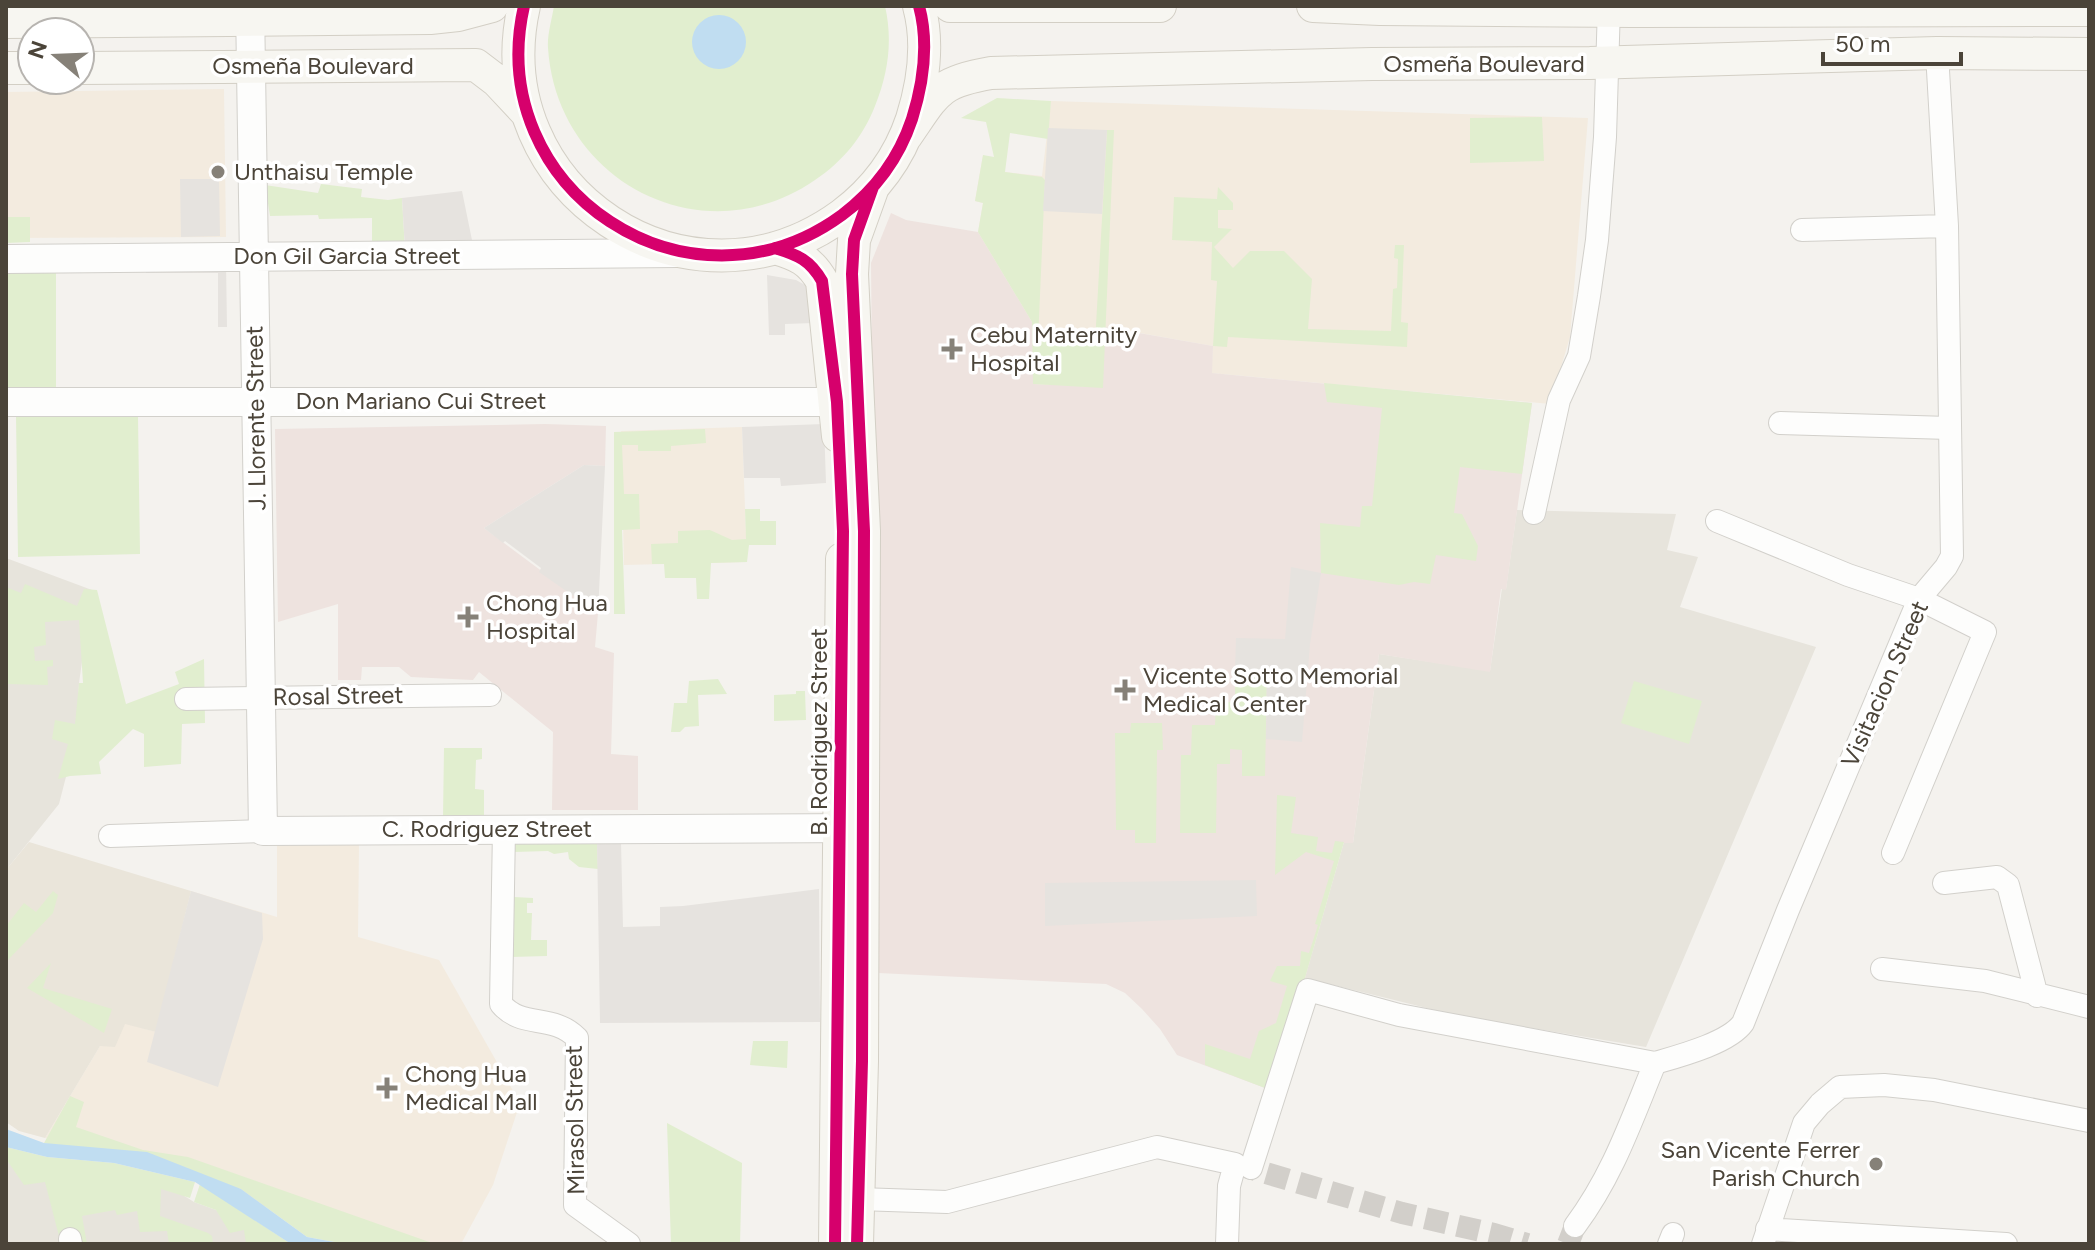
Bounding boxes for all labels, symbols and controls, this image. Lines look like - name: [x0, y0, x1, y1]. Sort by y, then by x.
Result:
- north arrow: [16, 16, 96, 96]
- scale bar: [1823, 16, 1961, 66]
- text: 50 m: [1835, 29, 1891, 58]
- text: N: [22, 37, 53, 62]
- street label: Osmeña Boulevard: [1383, 49, 1585, 78]
- street label: Osmeña Boulevard: [212, 51, 414, 80]
- place label: Unthaisu Temple: [234, 157, 413, 186]
- marker: Unthaisu Temple: [209, 163, 227, 181]
- street label: Don Gil Garcia Street: [233, 241, 461, 270]
- place label: Cebu Maternity Hospital: [970, 320, 1138, 377]
- street label: J. Llorente Street: [239, 325, 272, 511]
- marker: Cebu Maternity Hospital: [941, 338, 963, 360]
- street label: Don Mariano Cui Street: [296, 386, 546, 415]
- place label: Chong Hua Hospital: [486, 588, 608, 645]
- street label: Visitacion Street: [1835, 596, 1934, 772]
- marker: Chong Hua Hospital: [457, 606, 479, 628]
- street label: B. Rodriguez Street: [804, 628, 833, 836]
- place label: Vicente Sotto Memorial Medical Center: [1143, 661, 1398, 718]
- marker: Vicente Sotto Memorial Medical Center: [1114, 679, 1136, 701]
- street label: Rosal Street: [272, 680, 404, 711]
- street label: C. Rodriguez Street: [382, 814, 592, 843]
- street label: Mirasol Street: [559, 1045, 590, 1195]
- place label: Chong Hua Medical Mall: [405, 1059, 538, 1116]
- marker: Chong Hua Medical Mall: [376, 1077, 398, 1099]
- place label: San Vicente Ferrer Parish Church: [1661, 1135, 1860, 1192]
- marker: San Vicente Ferrer Parish Church: [1867, 1155, 1885, 1173]

